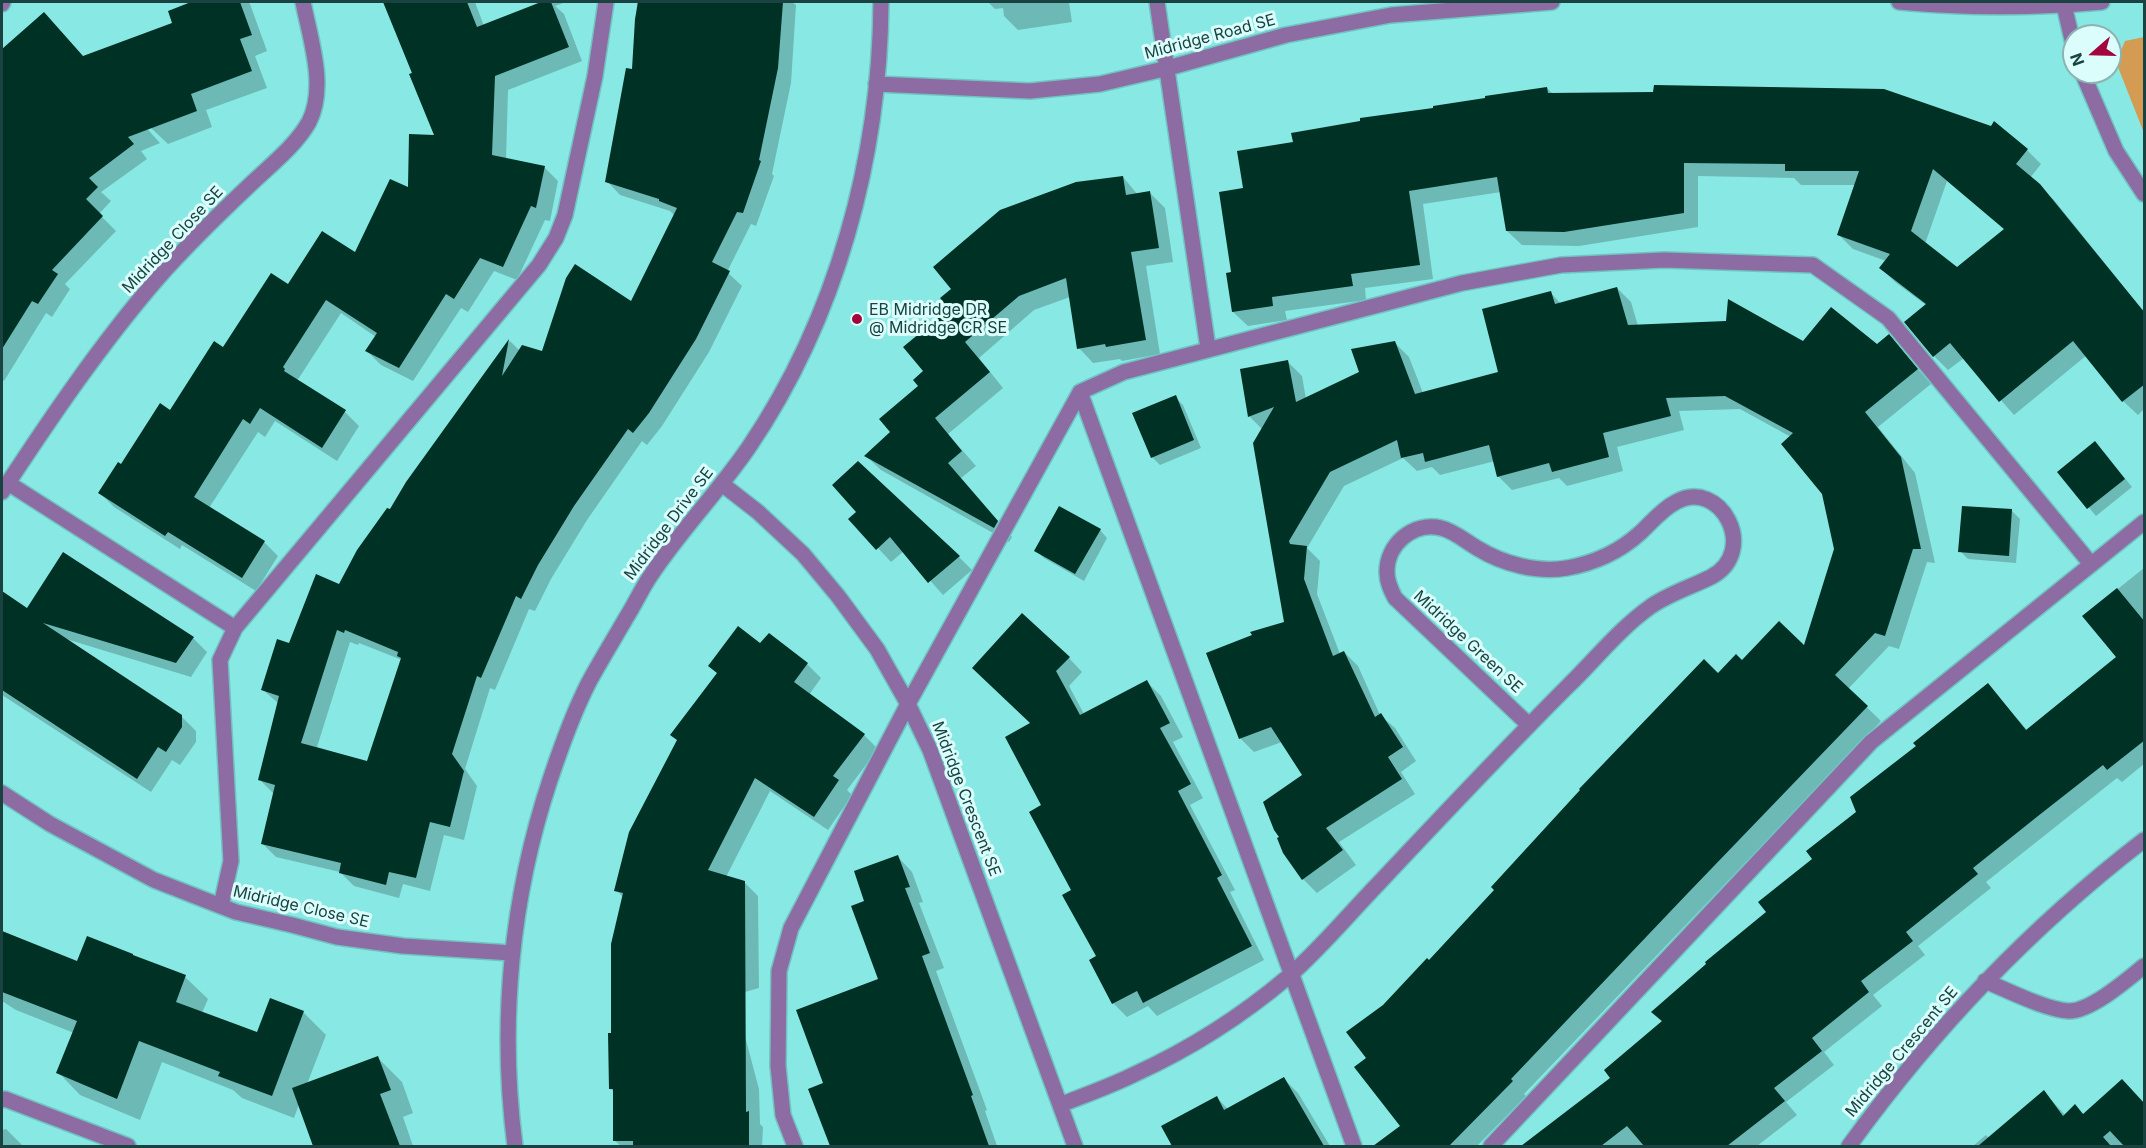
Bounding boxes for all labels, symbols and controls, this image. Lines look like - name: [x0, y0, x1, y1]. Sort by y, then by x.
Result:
- street label: Midridge Road SE: [1142, 10, 1278, 64]
- north arrow: [2062, 24, 2122, 84]
- text: N: [2065, 50, 2088, 69]
- street label: Midridge Close SE: [119, 183, 227, 297]
- place label: EB Midridge DR @ Midridge CR SE: [869, 300, 1007, 338]
- marker: EB Midridge DR @ Midridge CR SE: [850, 312, 864, 326]
- street label: Midridge Drive SE: [620, 464, 718, 584]
- street label: Midridge Green SE: [1410, 587, 1526, 697]
- street label: Midridge Crescent SE: [928, 719, 1004, 879]
- street label: Midridge Close SE: [231, 882, 371, 932]
- street label: Midridge Crescent SE: [1842, 983, 1962, 1121]

